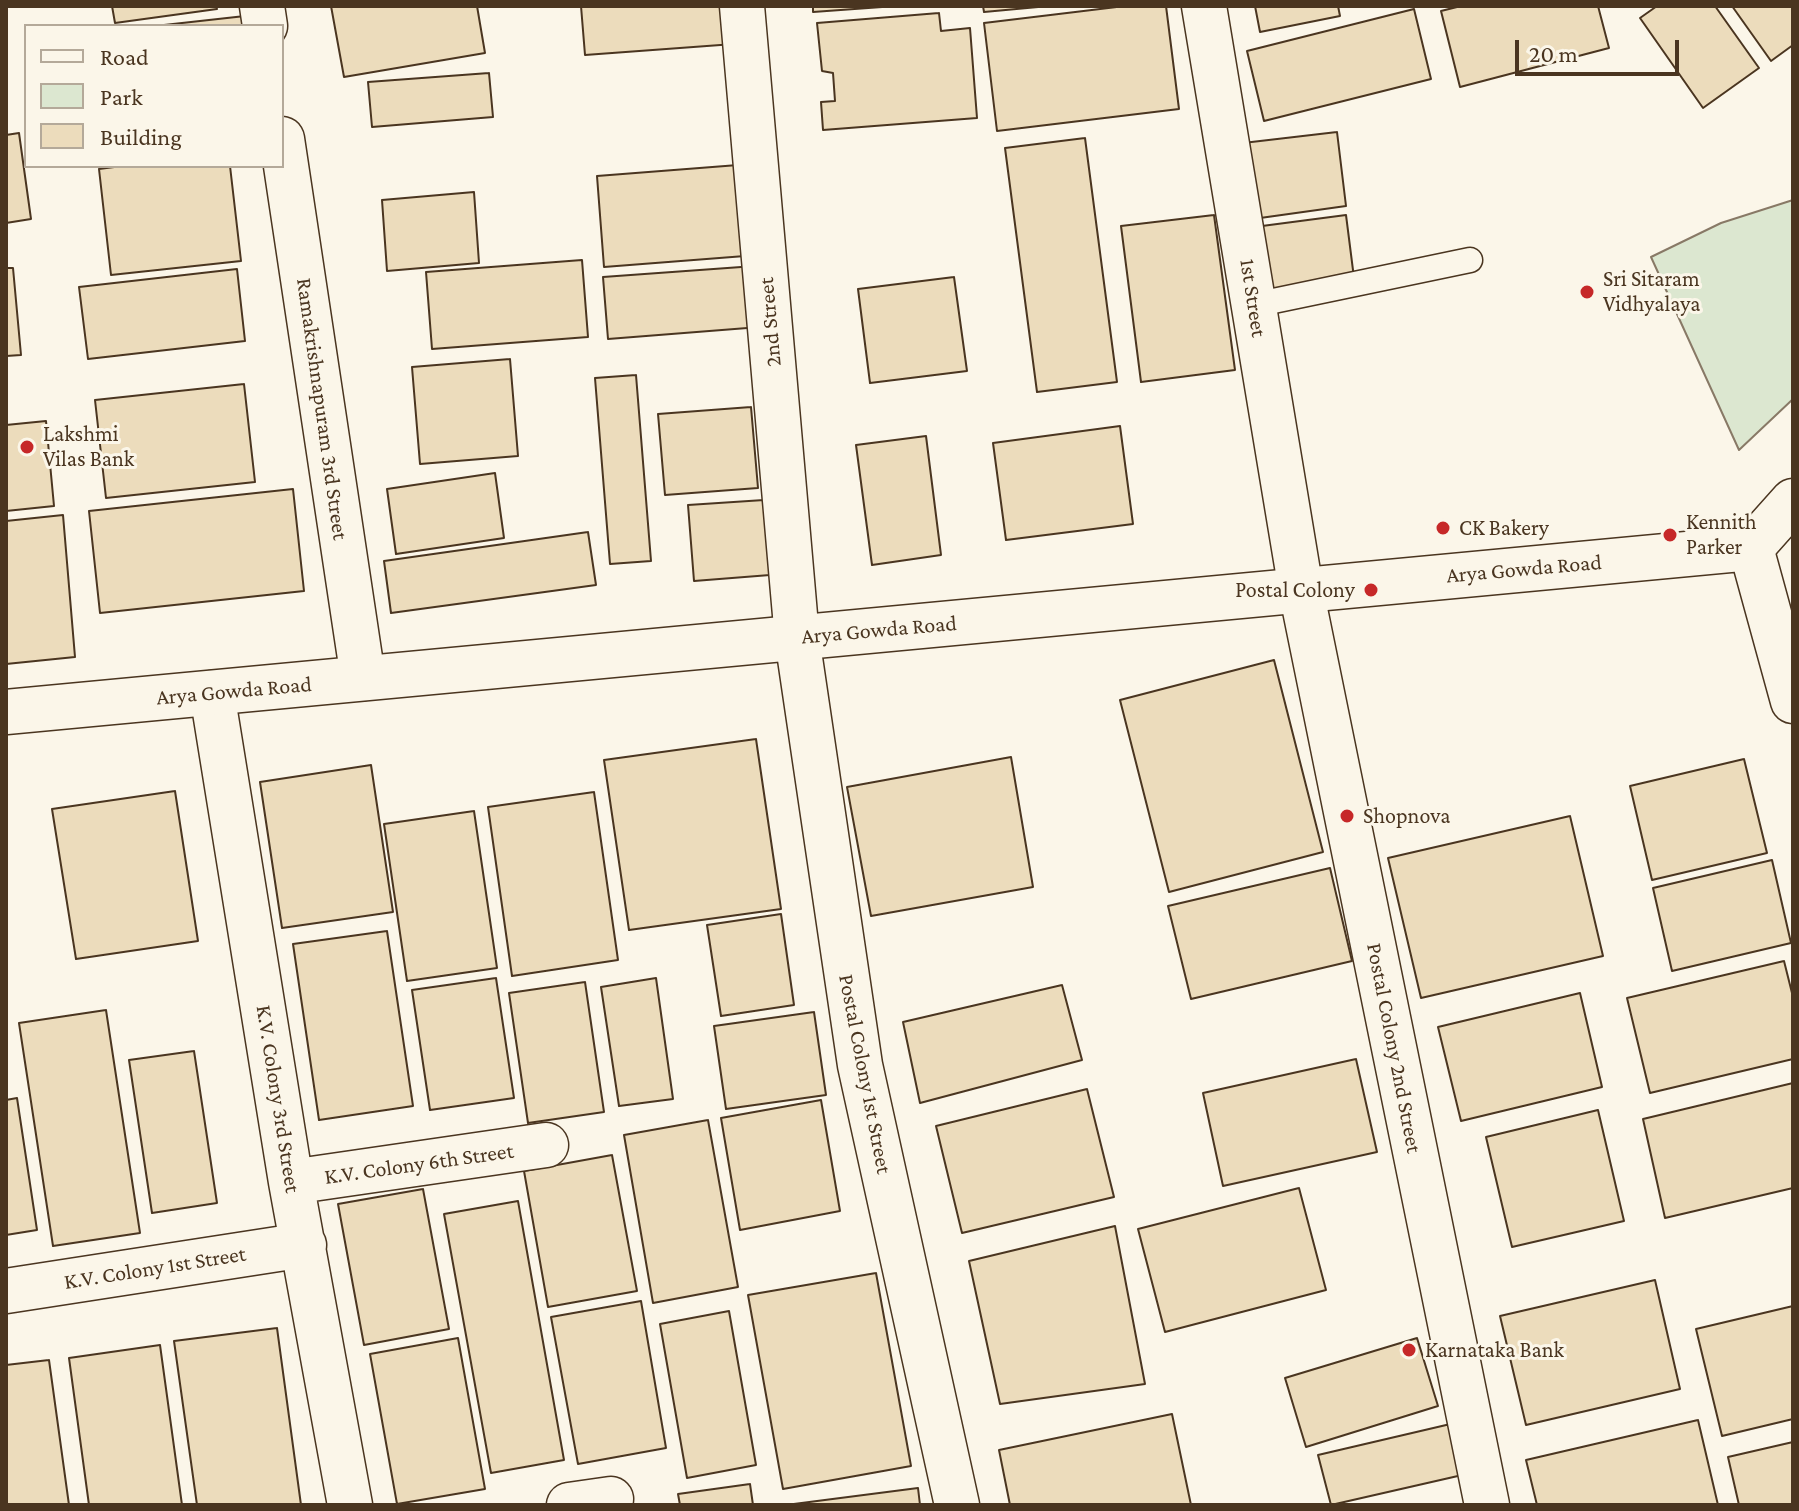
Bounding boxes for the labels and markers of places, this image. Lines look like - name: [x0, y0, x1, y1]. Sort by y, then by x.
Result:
- place label: Sri Sitaram Vidhyalaya: [1603, 266, 1701, 318]
- marker: Sri Sitaram Vidhyalaya: [1578, 283, 1596, 301]
- place label: Lakshmi Vilas Bank: [43, 421, 134, 472]
- marker: Lakshmi Vilas Bank: [18, 438, 36, 456]
- place label: Kennith Parker: [1686, 509, 1757, 560]
- place label: CK Bakery: [1459, 515, 1549, 541]
- marker: CK Bakery: [1434, 519, 1452, 537]
- marker: Kennith Parker: [1661, 526, 1679, 544]
- place label: Postal Colony: [1235, 577, 1355, 603]
- marker: Postal Colony: [1362, 581, 1380, 599]
- place label: Shopnova: [1363, 803, 1450, 829]
- marker: Shopnova: [1338, 807, 1356, 825]
- place label: Karnataka Bank: [1425, 1337, 1564, 1363]
- marker: Karnataka Bank: [1400, 1341, 1418, 1359]

